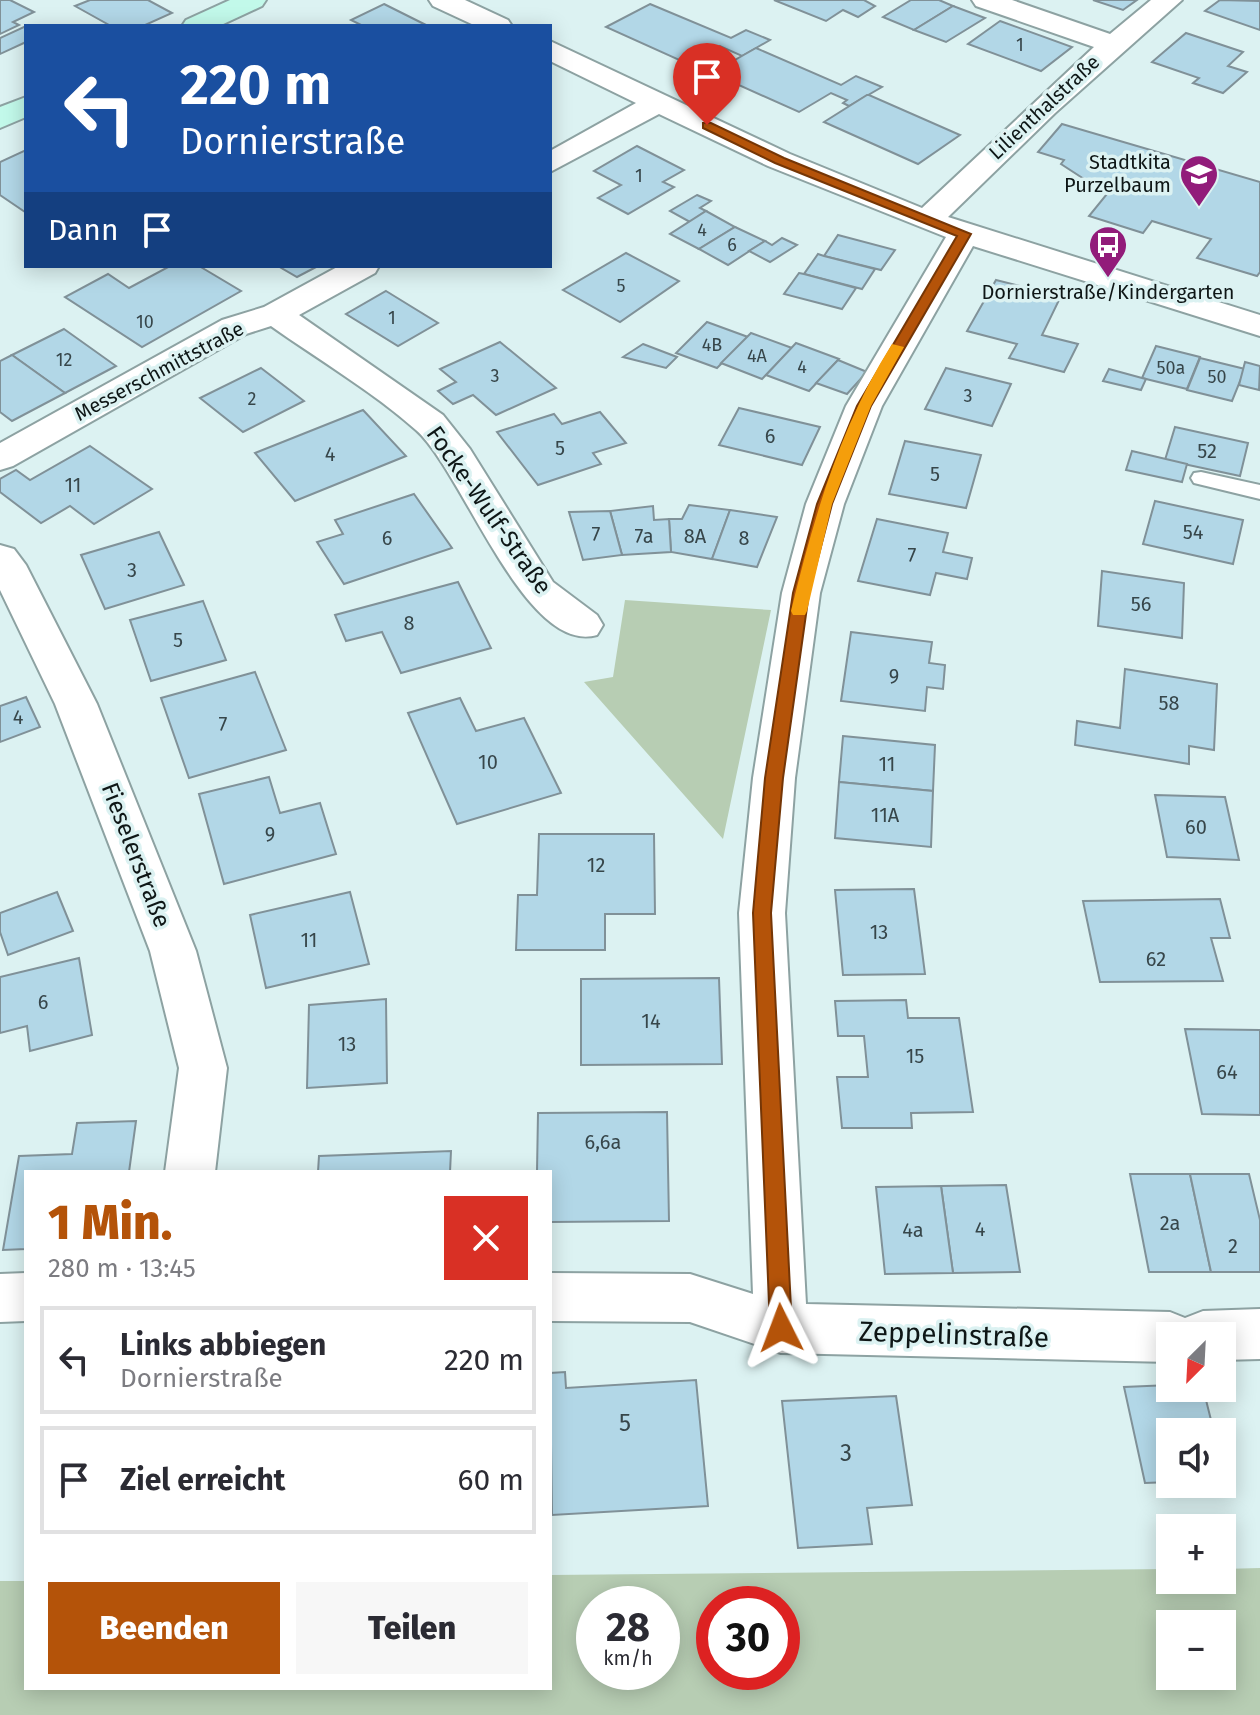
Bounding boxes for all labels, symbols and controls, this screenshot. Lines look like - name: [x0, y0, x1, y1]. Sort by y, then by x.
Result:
- house number: 1: [1016, 34, 1024, 56]
- pin: [673, 43, 741, 125]
- street label: Lilienthalstraße: [984, 50, 1104, 164]
- text: 220 m: [180, 52, 331, 119]
- icon: arrive: [685, 55, 729, 99]
- icon: left: [48, 56, 152, 160]
- text: Dornierstraße: [180, 120, 405, 164]
- place label: Stadtkita Purzelbaum: [1064, 150, 1171, 197]
- school or university icon: Stadtkita Purzelbaum: [1178, 153, 1220, 208]
- house number: 1: [635, 165, 643, 187]
- icon: arrive: [135, 208, 179, 252]
- text: Dann: [48, 212, 119, 248]
- house number: 4: [697, 219, 707, 241]
- bus stop icon: Dornierstraße/Kindergarten: [1087, 224, 1129, 279]
- house number: 6: [727, 234, 737, 256]
- house number: 5: [616, 275, 626, 297]
- place label: Dornierstraße/Kindergarten: [981, 280, 1235, 304]
- house number: 1: [388, 307, 396, 329]
- house number: 10: [136, 311, 154, 333]
- street label: Messerschmittstraße: [70, 316, 248, 426]
- house number: 4B: [702, 334, 722, 356]
- house number: 4A: [747, 345, 768, 367]
- house number: 12: [56, 349, 72, 371]
- house number: 4: [797, 356, 807, 378]
- house number: 50a: [1157, 357, 1185, 379]
- house number: 3: [491, 365, 499, 387]
- house number: 50: [1207, 366, 1227, 388]
- house number: 3: [964, 385, 972, 407]
- house number: 2: [248, 388, 257, 410]
- street label: Focke-Wulf-Straße: [421, 421, 557, 599]
- house number: 6: [765, 424, 775, 448]
- house number: 5: [555, 436, 565, 460]
- house number: 52: [1197, 439, 1217, 463]
- house number: 4: [325, 442, 336, 466]
- house number: 5: [930, 462, 940, 486]
- house number: 11: [64, 473, 82, 497]
- house number: 54: [1183, 520, 1204, 544]
- house number: 7: [592, 522, 601, 546]
- house number: 7a: [634, 524, 654, 548]
- house number: 8A: [684, 524, 707, 548]
- house number: 6: [382, 526, 392, 550]
- house number: 8: [738, 526, 750, 550]
- house number: 7: [908, 543, 917, 567]
- house number: 3: [127, 558, 137, 582]
- house number: 56: [1131, 592, 1151, 616]
- house number: 8: [403, 611, 415, 635]
- house number: 5: [173, 628, 183, 652]
- house number: 9: [889, 664, 899, 688]
- house number: 58: [1158, 691, 1180, 715]
- house number: 4: [13, 705, 24, 729]
- house number: 7: [219, 712, 228, 736]
- house number: 10: [478, 750, 498, 774]
- house number: 11: [878, 752, 896, 776]
- street label: Fieselerstraße: [96, 779, 176, 931]
- house number: 11A: [871, 803, 900, 827]
- house number: 60: [1185, 815, 1207, 839]
- house number: 9: [265, 822, 275, 846]
- house number: 12: [587, 853, 605, 877]
- house number: 13: [870, 920, 888, 944]
- house number: 11: [300, 928, 318, 952]
- house number: 62: [1146, 947, 1166, 971]
- house number: 6: [38, 990, 48, 1014]
- house number: 14: [641, 1009, 661, 1033]
- house number: 13: [338, 1032, 356, 1056]
- house number: 15: [906, 1044, 924, 1068]
- house number: 64: [1216, 1060, 1238, 1084]
- house number: 6,6a: [585, 1130, 621, 1154]
- text: 1 Min.: [48, 1194, 172, 1252]
- button: close: [444, 1196, 528, 1280]
- house number: 2a: [1160, 1211, 1180, 1235]
- house number: 4: [975, 1217, 986, 1241]
- house number: 4a: [902, 1218, 924, 1242]
- house number: 2: [1228, 1234, 1238, 1258]
- text: 280 m · 13:45: [48, 1253, 196, 1284]
- position arrow: [739, 1286, 823, 1370]
- street label: Zeppelinstraße: [858, 1315, 1050, 1354]
- north arrow: [1156, 1322, 1236, 1402]
- map controls: [1156, 1322, 1236, 1690]
- text: Links abbiegen: [120, 1327, 326, 1363]
- icon: left: [52, 1338, 96, 1382]
- text: 220 m: [444, 1342, 524, 1378]
- text: Dornierstraße: [120, 1363, 283, 1394]
- house number: 5: [619, 1409, 631, 1437]
- button: sound: [1156, 1418, 1236, 1498]
- house number: 3: [840, 1439, 852, 1467]
- icon: arrive: [52, 1458, 96, 1502]
- text: Ziel erreicht: [120, 1462, 285, 1498]
- text: 60 m: [458, 1462, 524, 1498]
- button: +: [1156, 1514, 1236, 1594]
- button: Beenden: [48, 1582, 280, 1674]
- button: Teilen: [296, 1582, 528, 1674]
- speed limit sign: 30: [696, 1586, 800, 1690]
- text: 28: [606, 1604, 650, 1652]
- button: −: [1156, 1610, 1236, 1690]
- text: km/h: [603, 1646, 653, 1670]

